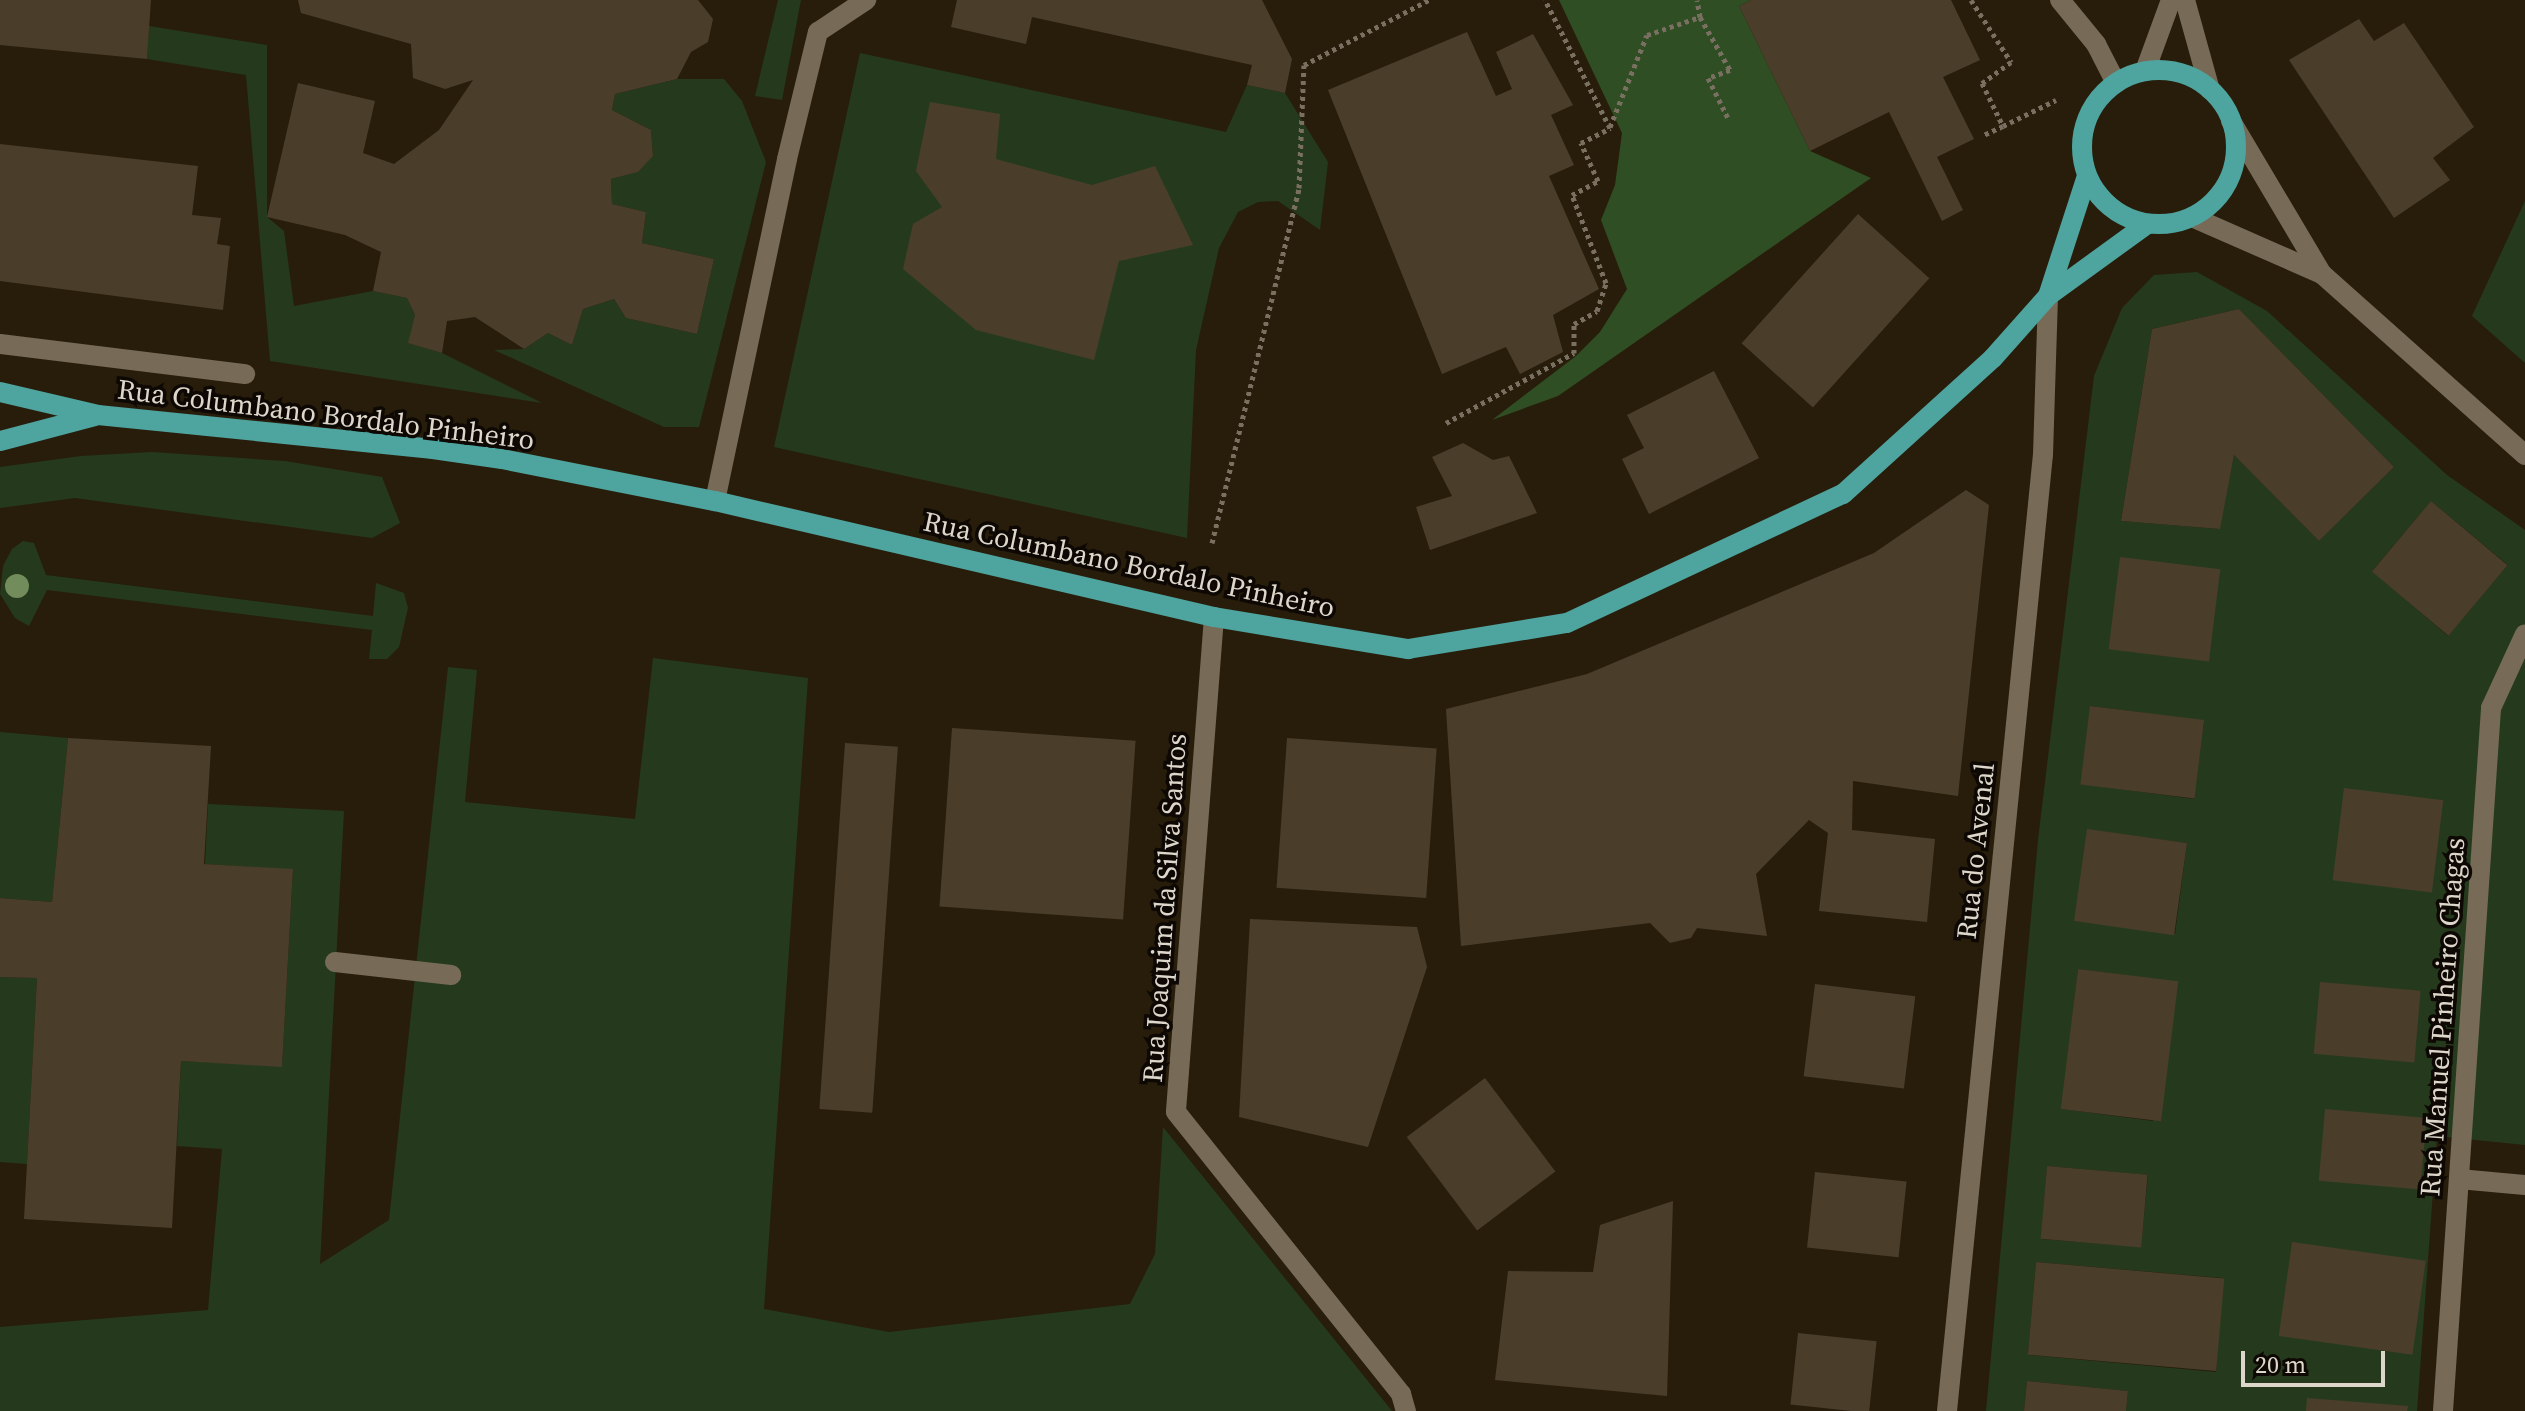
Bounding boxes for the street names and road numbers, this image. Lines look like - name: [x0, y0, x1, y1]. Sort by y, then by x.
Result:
- street label: Rua Columbano Bordalo Pinheiro: [116, 372, 536, 456]
- street label: Rua Columbano Bordalo Pinheiro: [920, 504, 1338, 624]
- street label: Rua Joaquim da Silva Santos: [1135, 732, 1193, 1084]
- street label: Rua do Avenal: [1949, 761, 2001, 941]
- street label: Rua Manuel Pinheiro Chagas: [2413, 837, 2471, 1197]

